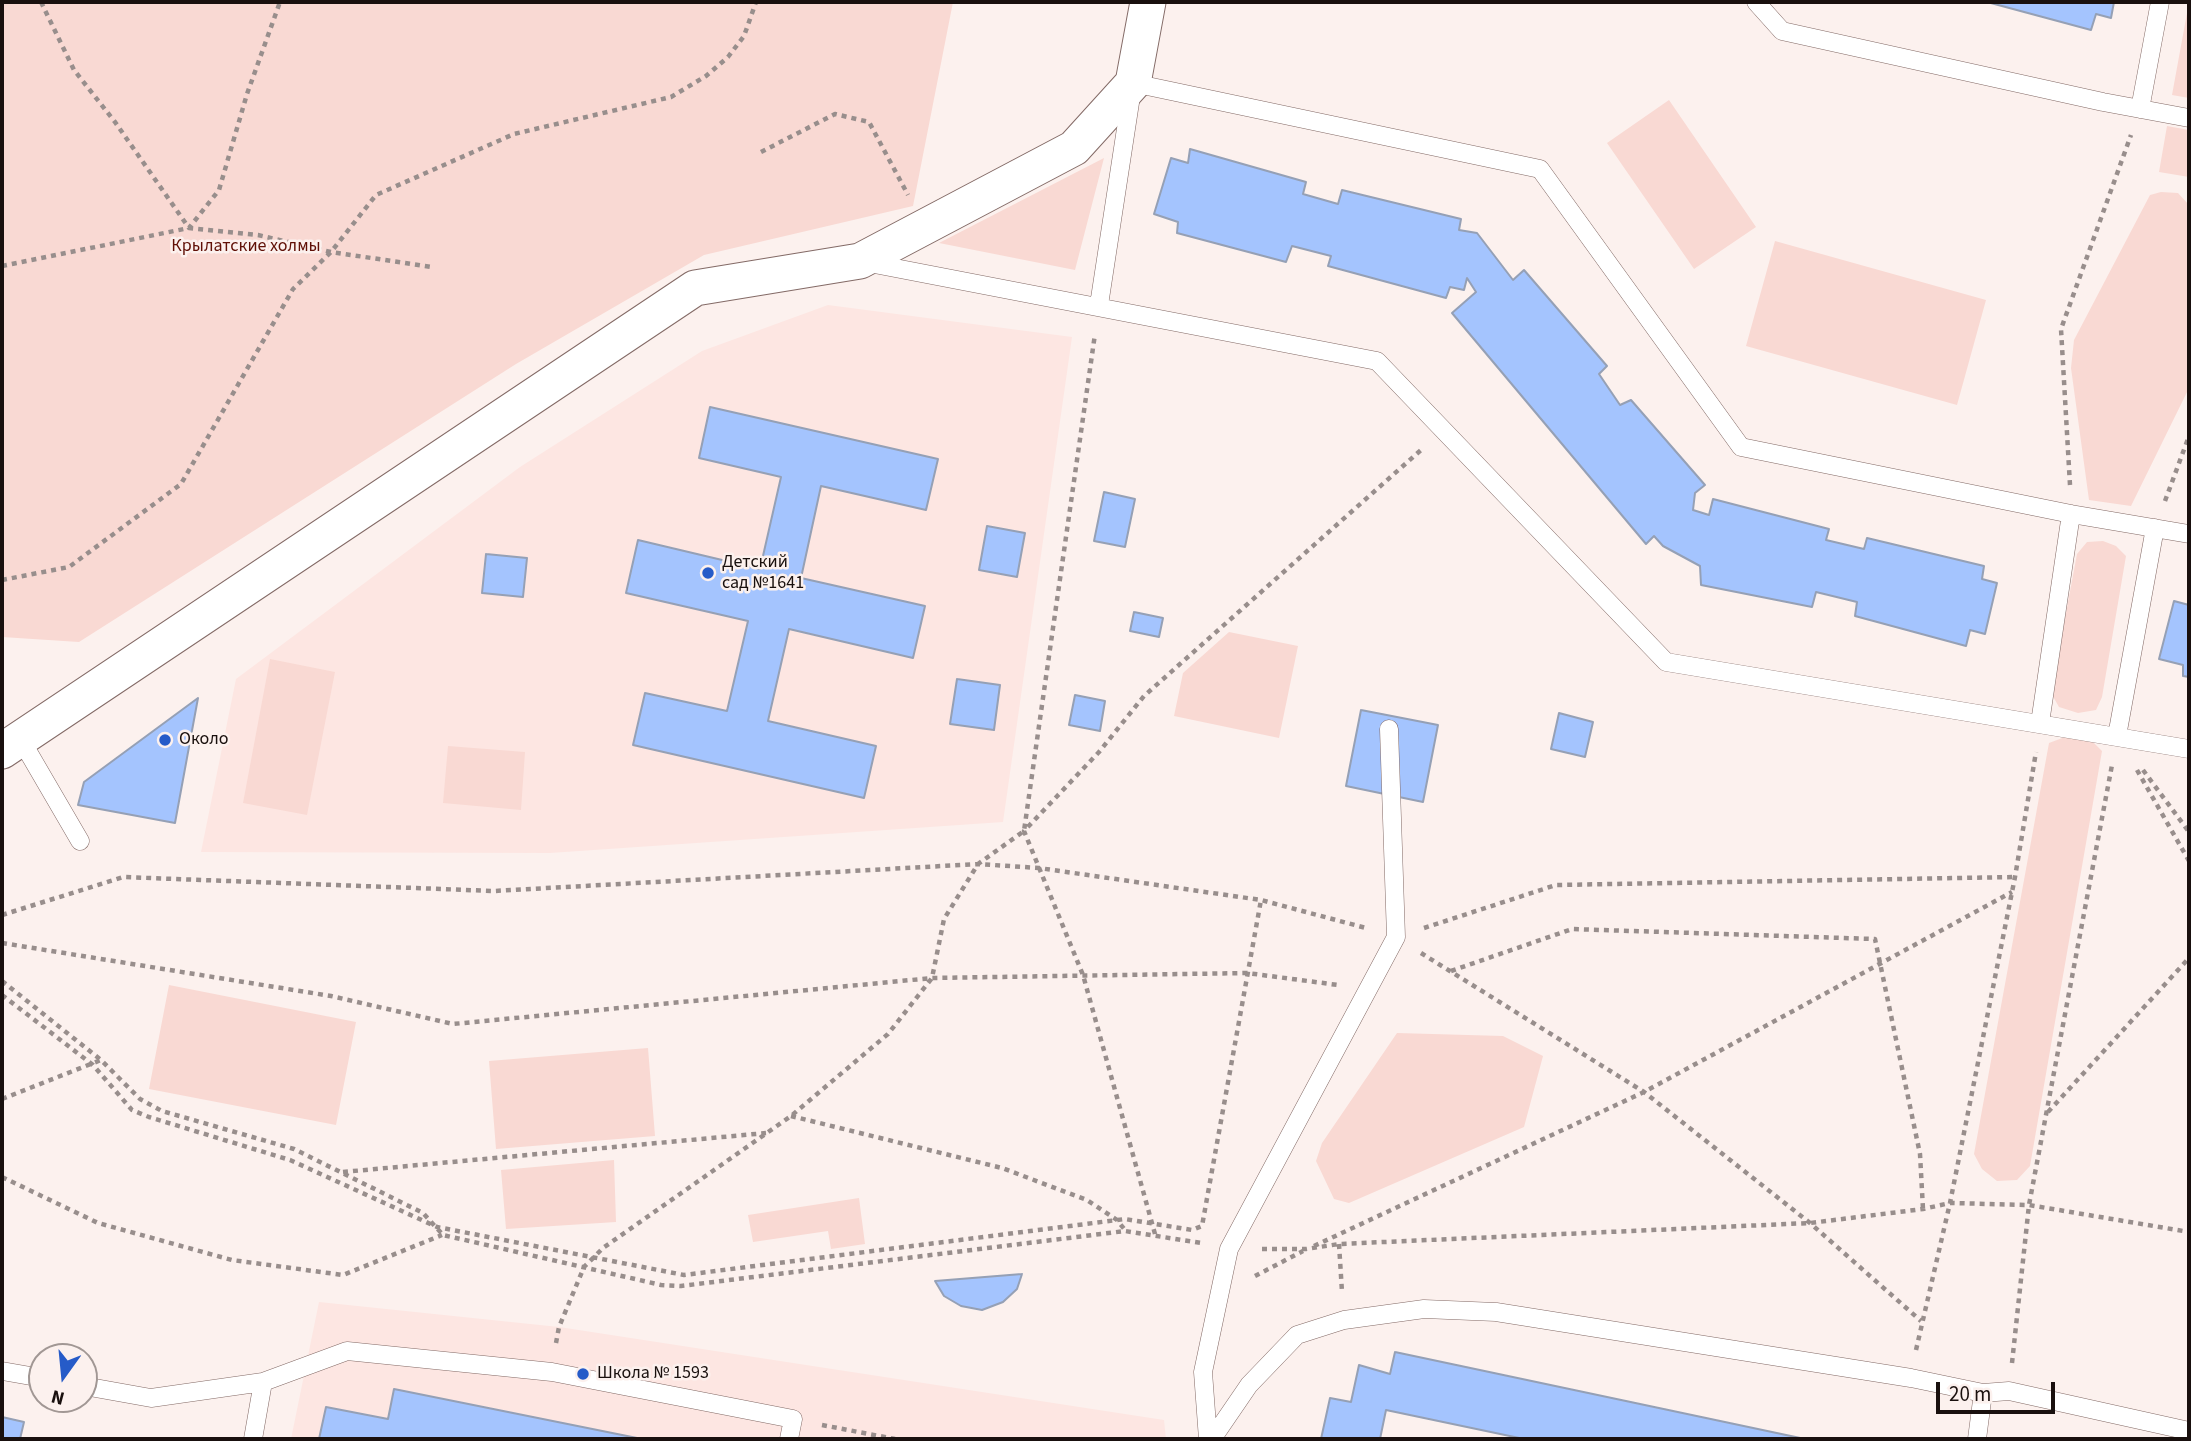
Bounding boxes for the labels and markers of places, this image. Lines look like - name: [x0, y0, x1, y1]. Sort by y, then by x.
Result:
- place label: Детский сад №1641: [722, 552, 804, 594]
- marker: Детский сад №1641: [700, 565, 716, 581]
- place label: Около: [179, 729, 229, 751]
- marker: Около: [157, 732, 173, 748]
- place label: Школа № 1593: [597, 1363, 709, 1385]
- marker: Школа № 1593: [575, 1366, 591, 1382]

